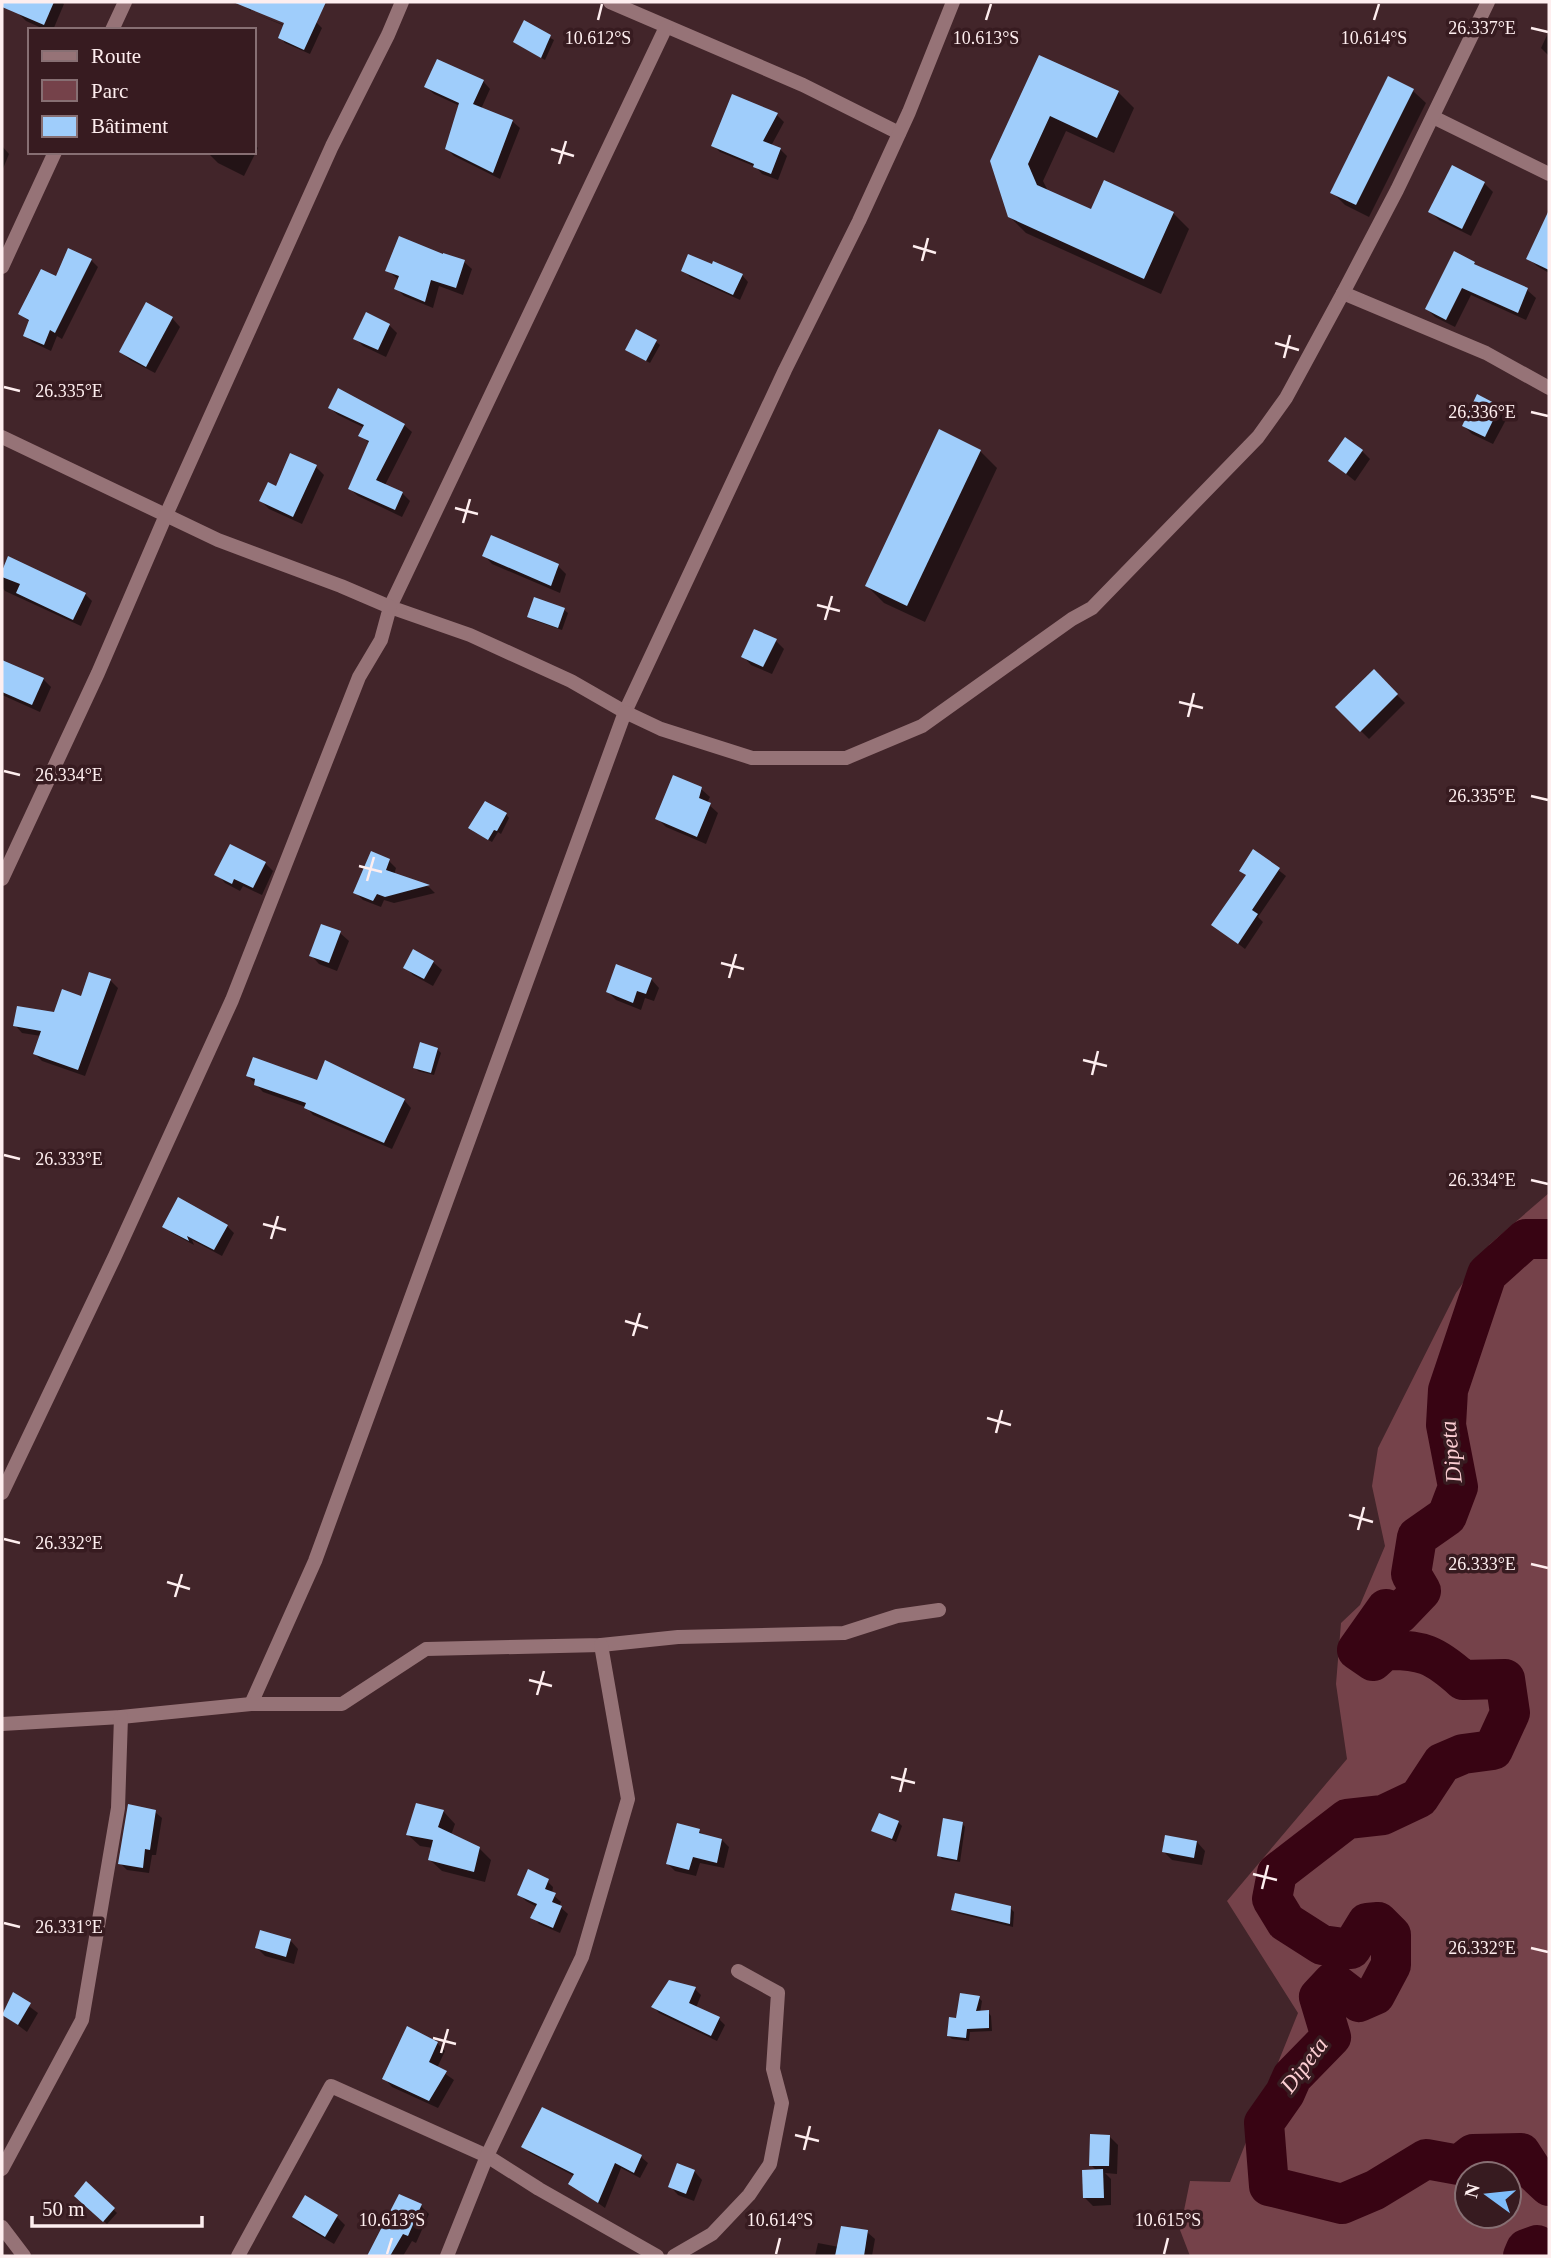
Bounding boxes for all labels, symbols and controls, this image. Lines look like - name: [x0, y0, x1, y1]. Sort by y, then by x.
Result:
- text: 26.337°E: [1448, 18, 1516, 38]
- legend: [28, 28, 256, 154]
- text: 10.612°S: [565, 28, 631, 48]
- text: 10.613°S: [953, 28, 1019, 48]
- text: 10.614°S: [1341, 28, 1407, 48]
- text: Route: [91, 44, 141, 68]
- text: Parc: [91, 79, 128, 103]
- text: Bâtiment: [91, 114, 168, 138]
- text: 26.335°E: [35, 381, 103, 401]
- text: 26.336°E: [1448, 402, 1516, 422]
- text: 26.334°E: [35, 765, 103, 785]
- text: 26.335°E: [1448, 786, 1516, 806]
- text: 26.333°E: [35, 1149, 103, 1169]
- text: 26.334°E: [1448, 1170, 1516, 1190]
- water label: Dipeta: [1435, 1420, 1467, 1485]
- text: 26.332°E: [35, 1533, 103, 1553]
- text: 26.333°E: [1448, 1554, 1516, 1574]
- text: 26.331°E: [35, 1917, 103, 1937]
- text: 26.332°E: [1448, 1938, 1516, 1958]
- water label: Dipeta: [1275, 2032, 1333, 2098]
- north arrow: [1453, 2160, 1523, 2230]
- text: N: [1460, 2181, 1484, 2200]
- scale bar: [32, 2184, 201, 2228]
- text: 50 m: [42, 2197, 85, 2221]
- text: 10.613°S: [359, 2210, 425, 2230]
- text: 10.614°S: [747, 2210, 813, 2230]
- text: 10.615°S: [1135, 2210, 1201, 2230]

